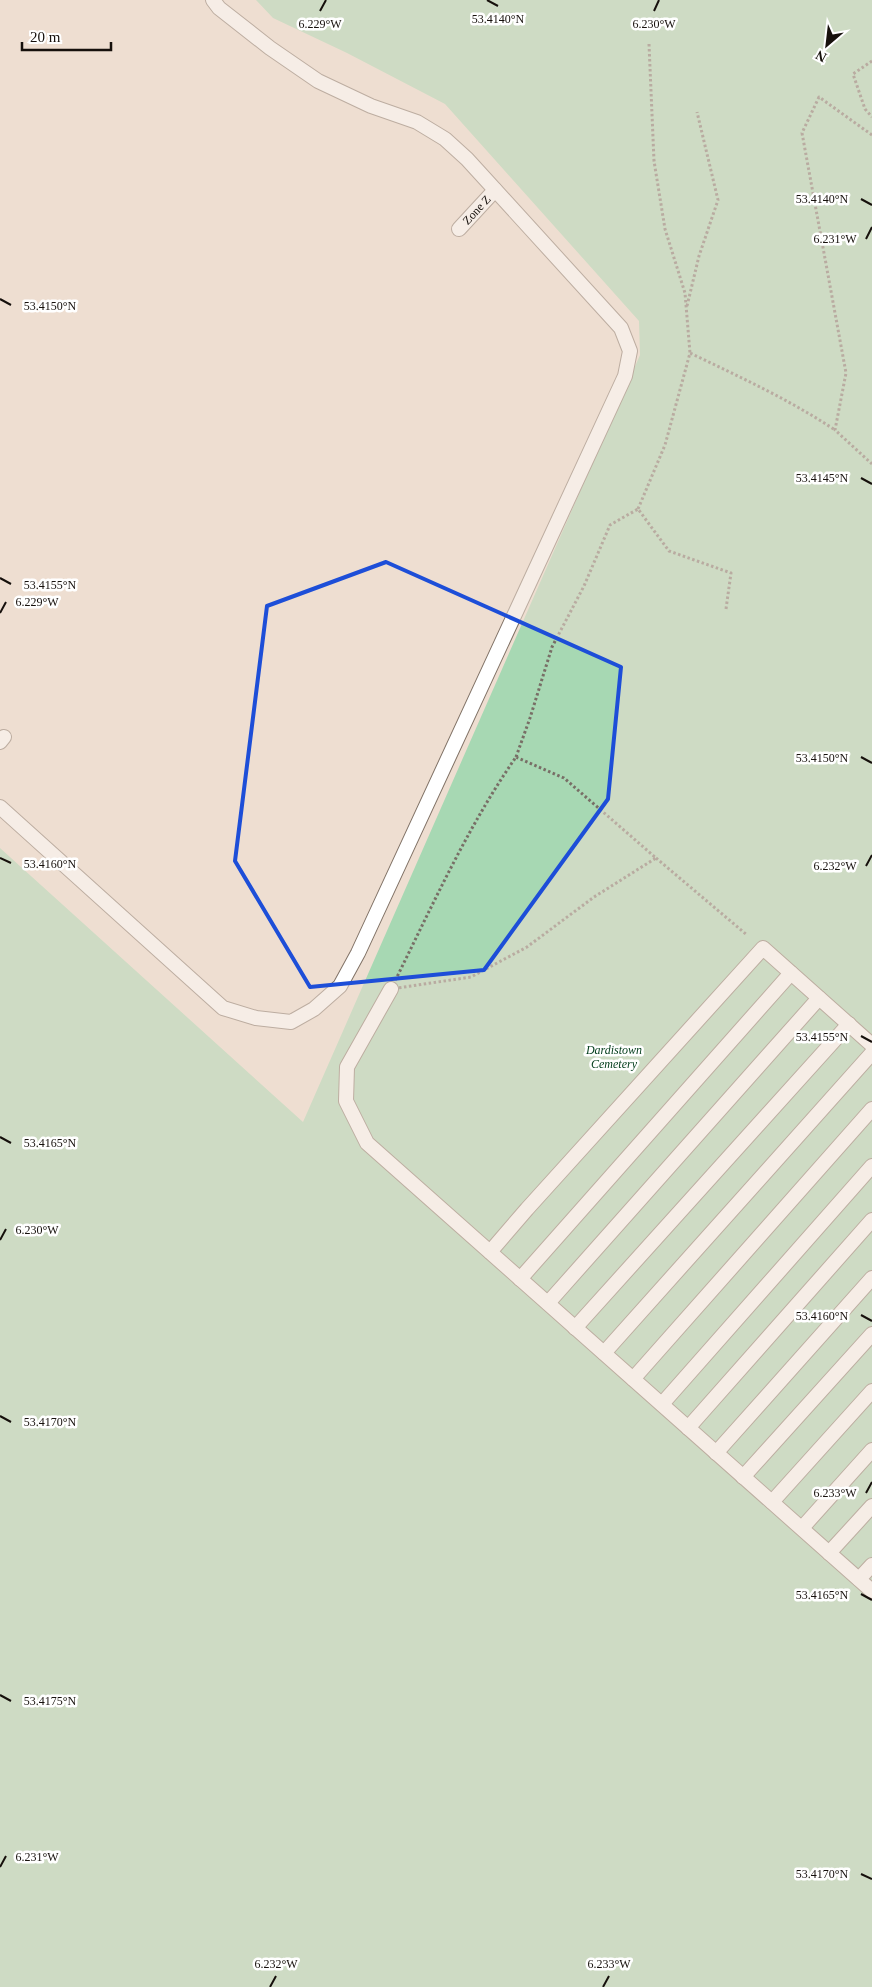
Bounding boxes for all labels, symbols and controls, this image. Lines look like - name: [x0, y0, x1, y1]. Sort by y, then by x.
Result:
- text: 53.4140°N: [472, 12, 525, 26]
- text: 6.229°W: [298, 17, 342, 31]
- text: 6.230°W: [632, 17, 676, 31]
- scale bar: [22, 20, 111, 52]
- north arrow: [802, 20, 852, 70]
- text: 20 m: [30, 29, 61, 45]
- text: N: [813, 47, 829, 65]
- street label: Zone Z: [460, 192, 494, 228]
- text: 53.4140°N: [796, 192, 849, 206]
- text: 6.231°W: [813, 232, 857, 246]
- text: 53.4150°N: [24, 299, 77, 313]
- text: 53.4145°N: [796, 471, 849, 485]
- text: 53.4155°N: [24, 578, 77, 592]
- text: 6.229°W: [15, 595, 59, 609]
- text: 53.4150°N: [796, 751, 849, 765]
- text: 53.4160°N: [24, 857, 77, 871]
- text: 6.232°W: [813, 859, 857, 873]
- text: 53.4155°N: [796, 1030, 849, 1044]
- park label: Dardistown Cemetery: [585, 1043, 642, 1071]
- text: 53.4165°N: [24, 1136, 77, 1150]
- text: 6.230°W: [15, 1223, 59, 1237]
- text: 53.4160°N: [796, 1309, 849, 1323]
- text: 53.4170°N: [24, 1415, 77, 1429]
- text: 6.233°W: [813, 1486, 857, 1500]
- text: 53.4165°N: [796, 1588, 849, 1602]
- text: 53.4175°N: [24, 1694, 77, 1708]
- text: 6.231°W: [15, 1850, 59, 1864]
- text: 53.4170°N: [796, 1867, 849, 1881]
- text: 6.232°W: [254, 1957, 298, 1971]
- text: 6.233°W: [587, 1957, 631, 1971]

